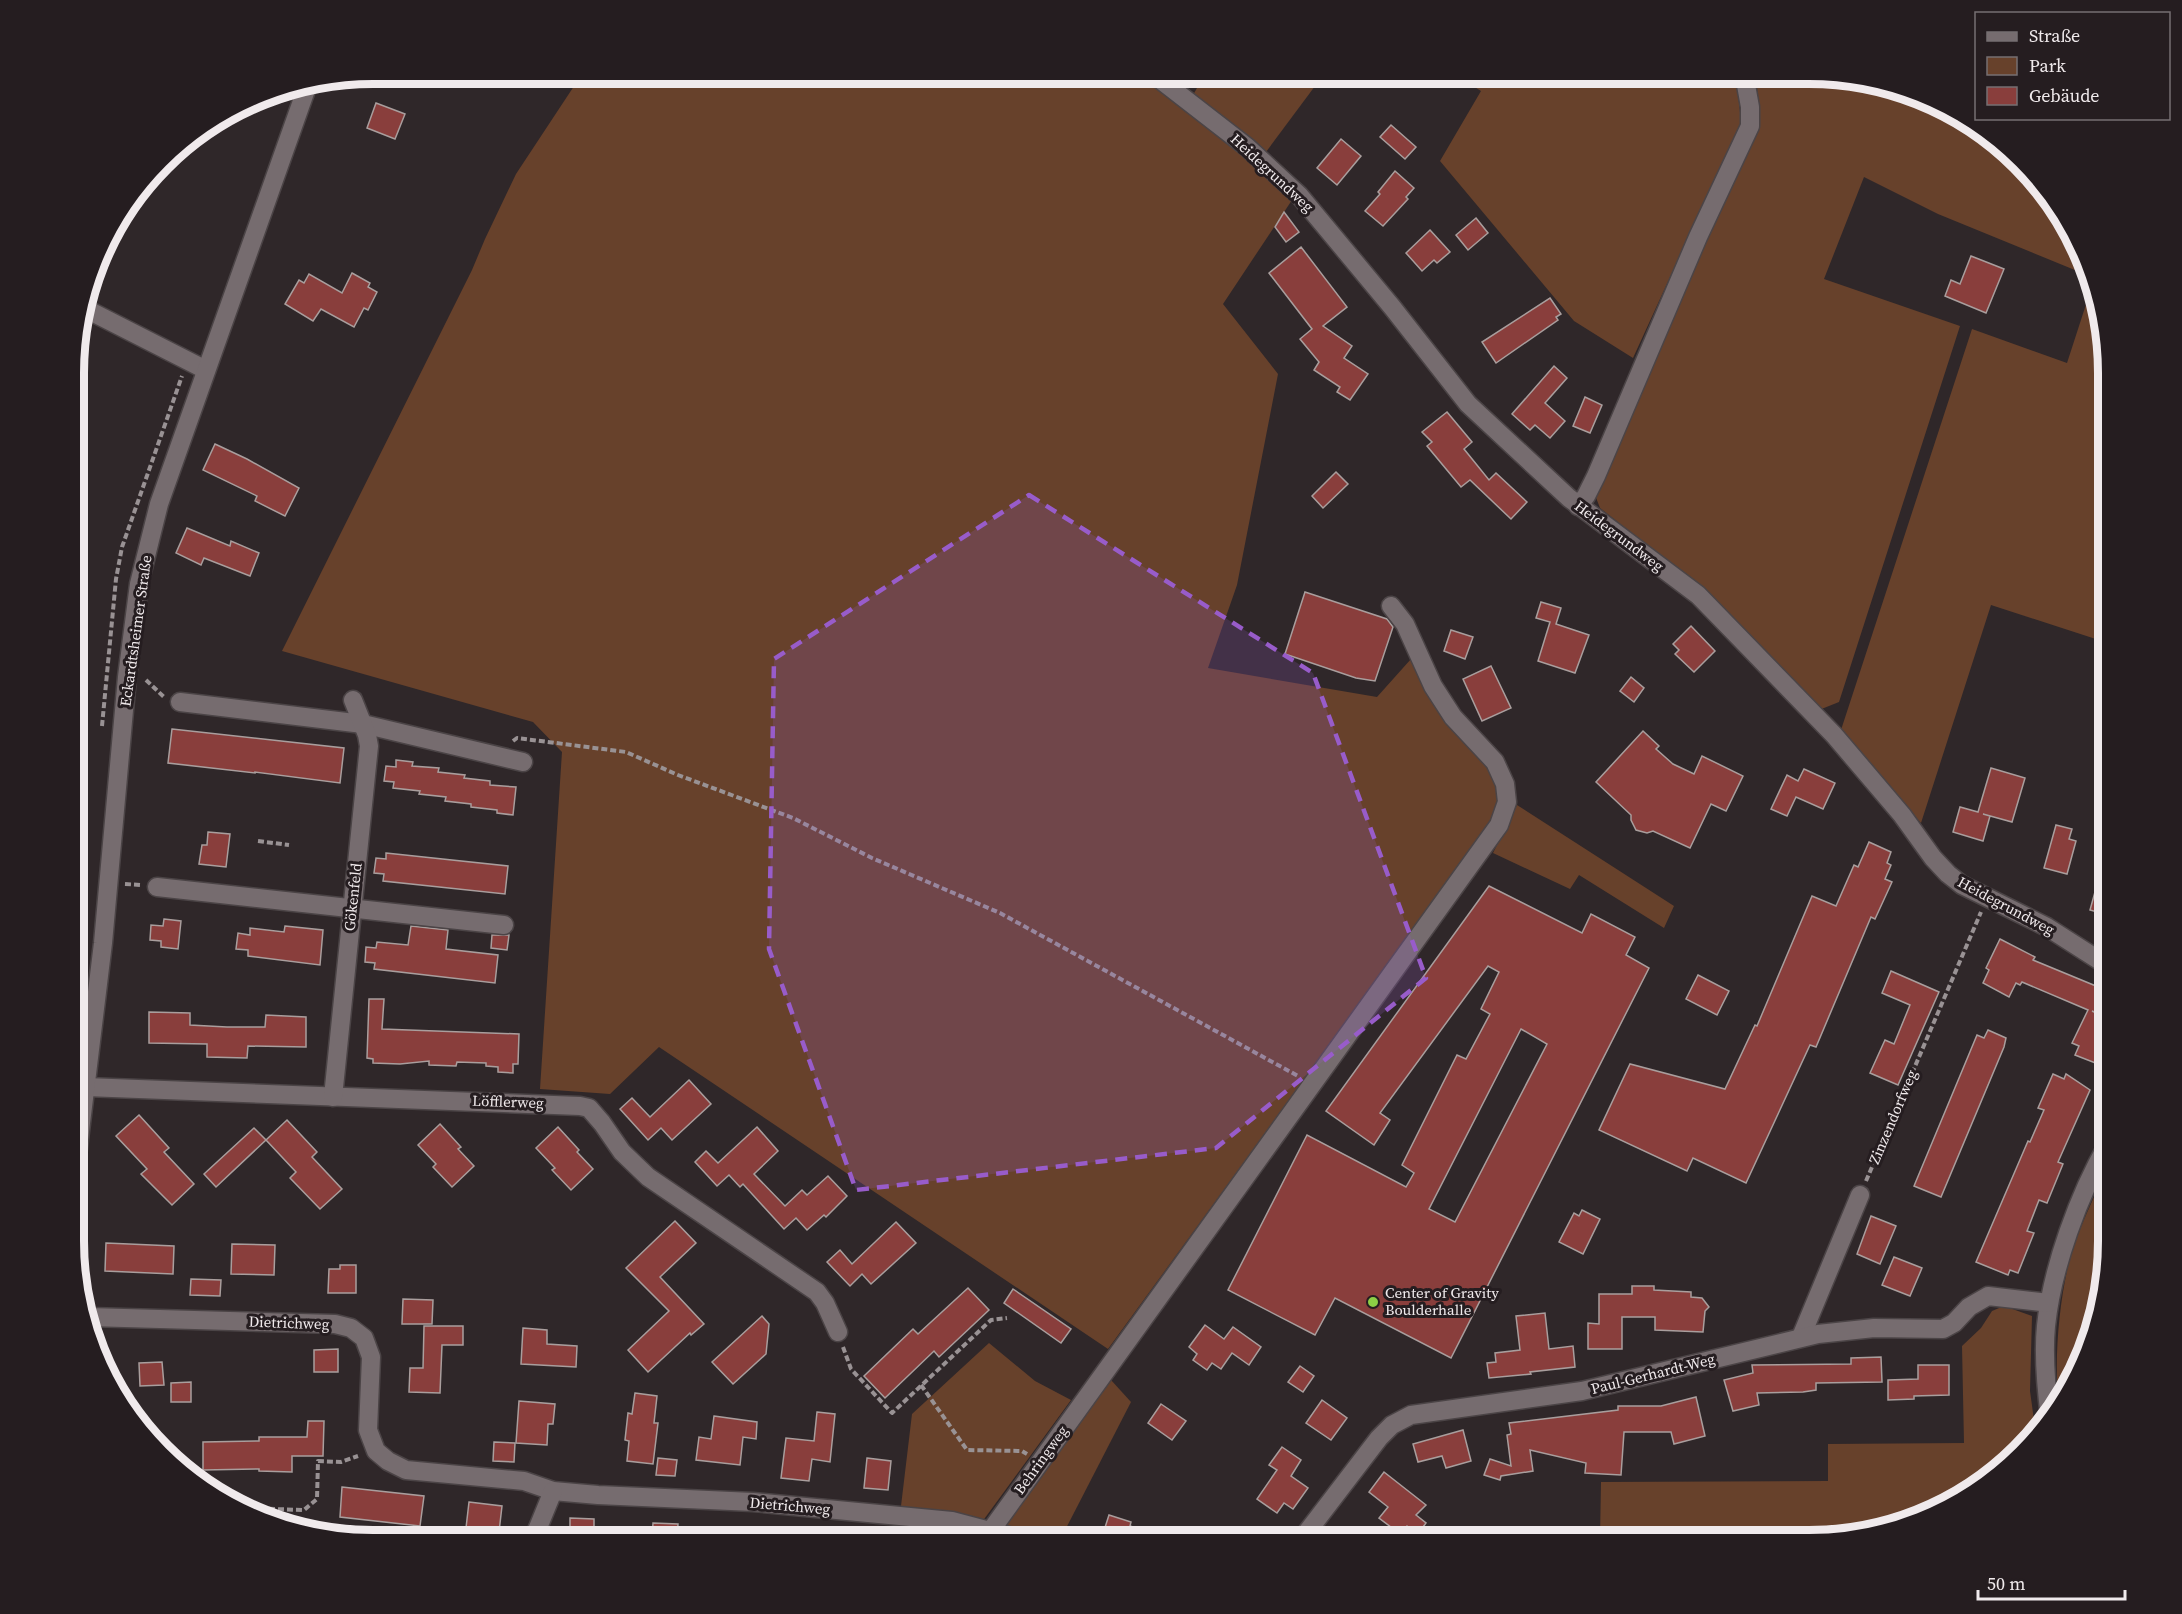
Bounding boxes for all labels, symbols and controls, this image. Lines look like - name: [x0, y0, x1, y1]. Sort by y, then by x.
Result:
- legend: [1975, 12, 2170, 120]
- text: Straße: [2029, 23, 2080, 48]
- text: Park: [2029, 53, 2066, 78]
- text: Gebäude: [2029, 83, 2100, 108]
- street label: Heidegrundweg: [1226, 129, 1319, 217]
- street label: Heidegrundweg: [1570, 495, 1668, 576]
- street label: Eckardtsheimer Straße: [114, 553, 157, 708]
- street label: Gökenfeld: [338, 861, 367, 932]
- street label: Heidegrundweg: [1954, 871, 2058, 940]
- street label: Zinzendorfweg: [1863, 1066, 1922, 1167]
- street label: Löfflerweg: [472, 1090, 544, 1113]
- place label: Center of Gravity Boulderhalle: [1385, 1282, 1499, 1320]
- marker: Center of Gravity Boulderhalle: [1366, 1295, 1380, 1309]
- street label: Dietrichweg: [248, 1311, 330, 1334]
- street label: Paul-Gerhardt-Weg: [1589, 1348, 1717, 1399]
- street label: Behringweg: [1009, 1421, 1073, 1498]
- street label: Dietrichweg: [749, 1492, 831, 1520]
- scale bar: [1978, 1563, 2125, 1601]
- text: 50 m: [1987, 1571, 2025, 1596]

